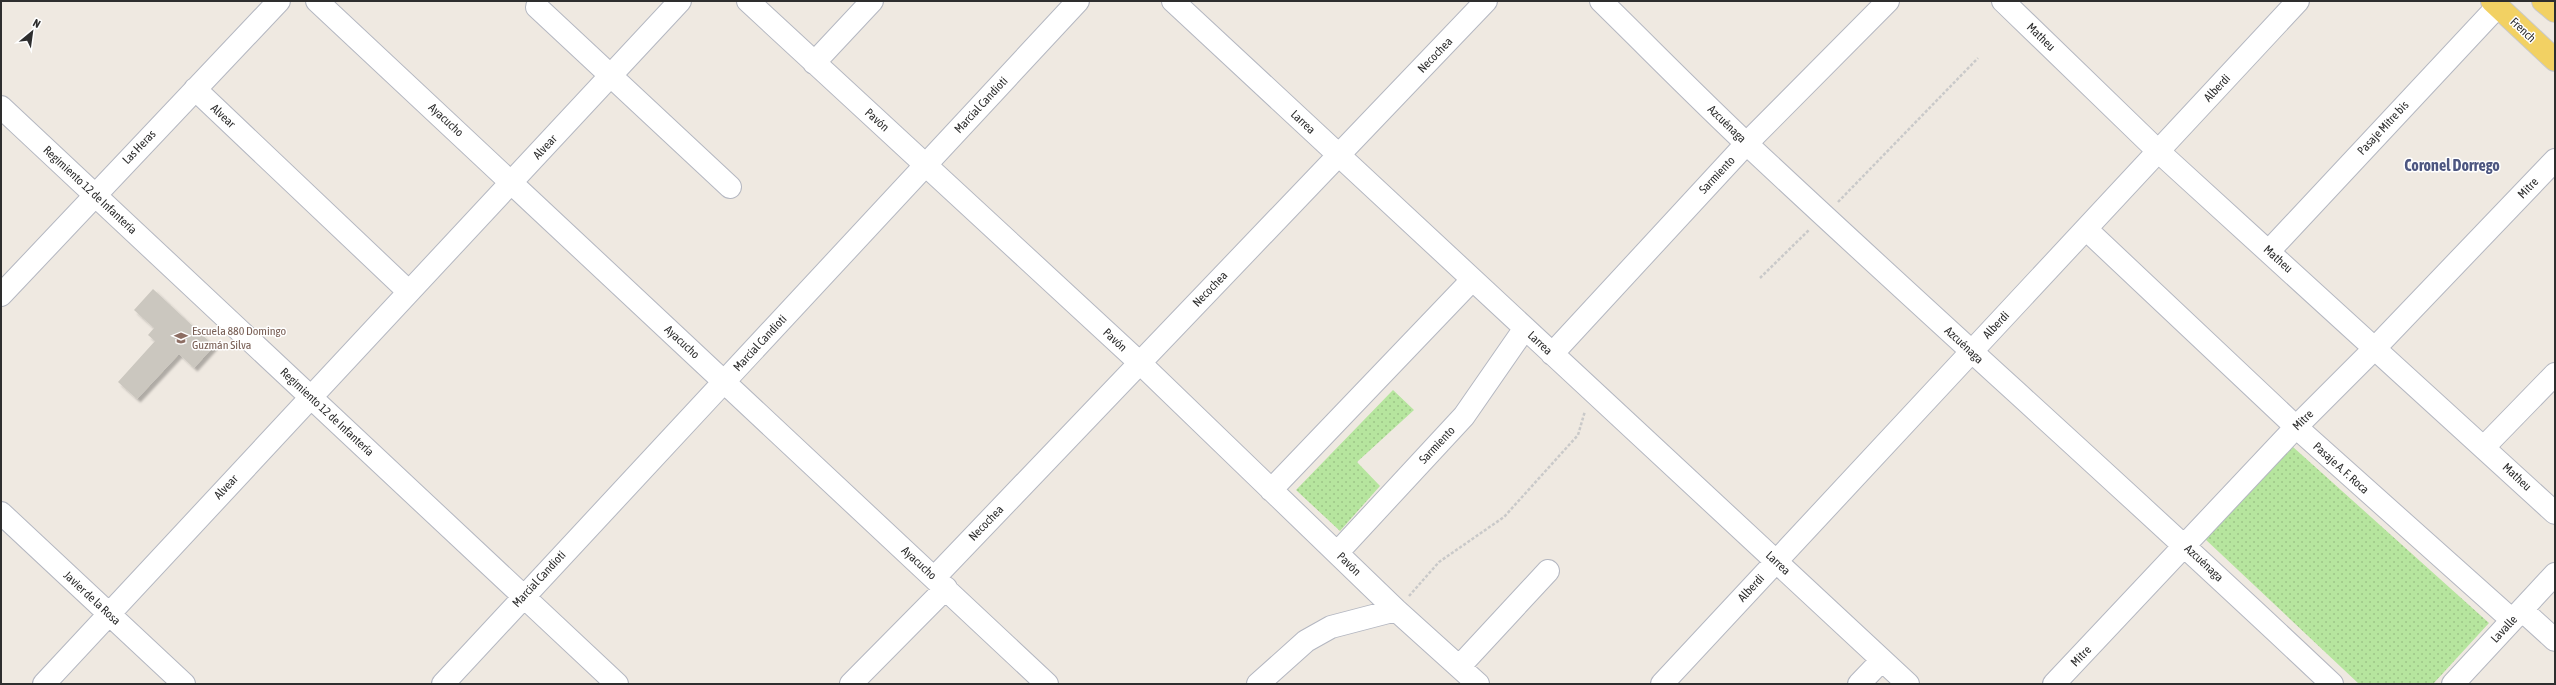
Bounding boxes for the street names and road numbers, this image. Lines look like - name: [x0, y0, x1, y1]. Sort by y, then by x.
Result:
- street label: French: [2507, 15, 2539, 45]
- street label: Matheu: [2024, 20, 2058, 54]
- street label: Necochea: [1415, 34, 1455, 76]
- street label: Alberdi: [2201, 71, 2233, 105]
- street label: Marcial Candioti: [951, 74, 1011, 136]
- street label: Pasaje Mitre bis: [2355, 98, 2411, 158]
- street label: Ayacucho: [426, 100, 467, 140]
- street label: Alvear: [208, 101, 238, 131]
- street label: Azcuénaga: [1705, 102, 1749, 146]
- street label: Pavón: [862, 106, 892, 134]
- street label: Larrea: [1288, 107, 1318, 137]
- street label: Las Heras: [120, 127, 158, 167]
- street label: Alvear: [530, 132, 560, 162]
- street label: Regimiento 12 de Infantería: [40, 143, 140, 237]
- street label: Sarmiento: [1696, 153, 1738, 197]
- street label: Mitre: [2515, 175, 2541, 201]
- street label: Matheu: [2261, 242, 2296, 276]
- street label: Necochea: [1190, 268, 1230, 310]
- street label: Alberdi: [1980, 308, 2012, 342]
- street label: Marcial Candioti: [730, 312, 790, 374]
- street label: Ayacucho: [662, 322, 703, 362]
- street label: Azcuénaga: [1942, 324, 1986, 366]
- street label: Pavón: [1100, 325, 1130, 355]
- street label: Larrea: [1525, 328, 1555, 358]
- street label: Regimiento 12 de Infantería: [277, 365, 377, 459]
- street label: Mitre: [2290, 407, 2316, 433]
- street label: Sarmiento: [1416, 423, 1458, 467]
- street label: Pasaje A. F. Roca: [2310, 439, 2372, 497]
- street label: Matheu: [2500, 460, 2534, 494]
- street label: Alvear: [211, 472, 241, 502]
- street label: Necochea: [966, 502, 1006, 544]
- street label: Azcuénaga: [2182, 542, 2226, 584]
- street label: Ayacucho: [899, 543, 940, 583]
- street label: Marcial Candioti: [509, 548, 569, 610]
- street label: Larrea: [1763, 548, 1793, 578]
- street label: Pavón: [1334, 549, 1364, 579]
- street label: Javier de la Rosa: [61, 568, 123, 628]
- street label: Alberdi: [1735, 571, 1767, 605]
- street label: Lavalle: [2488, 612, 2520, 646]
- street label: Mitre: [2068, 643, 2094, 669]

